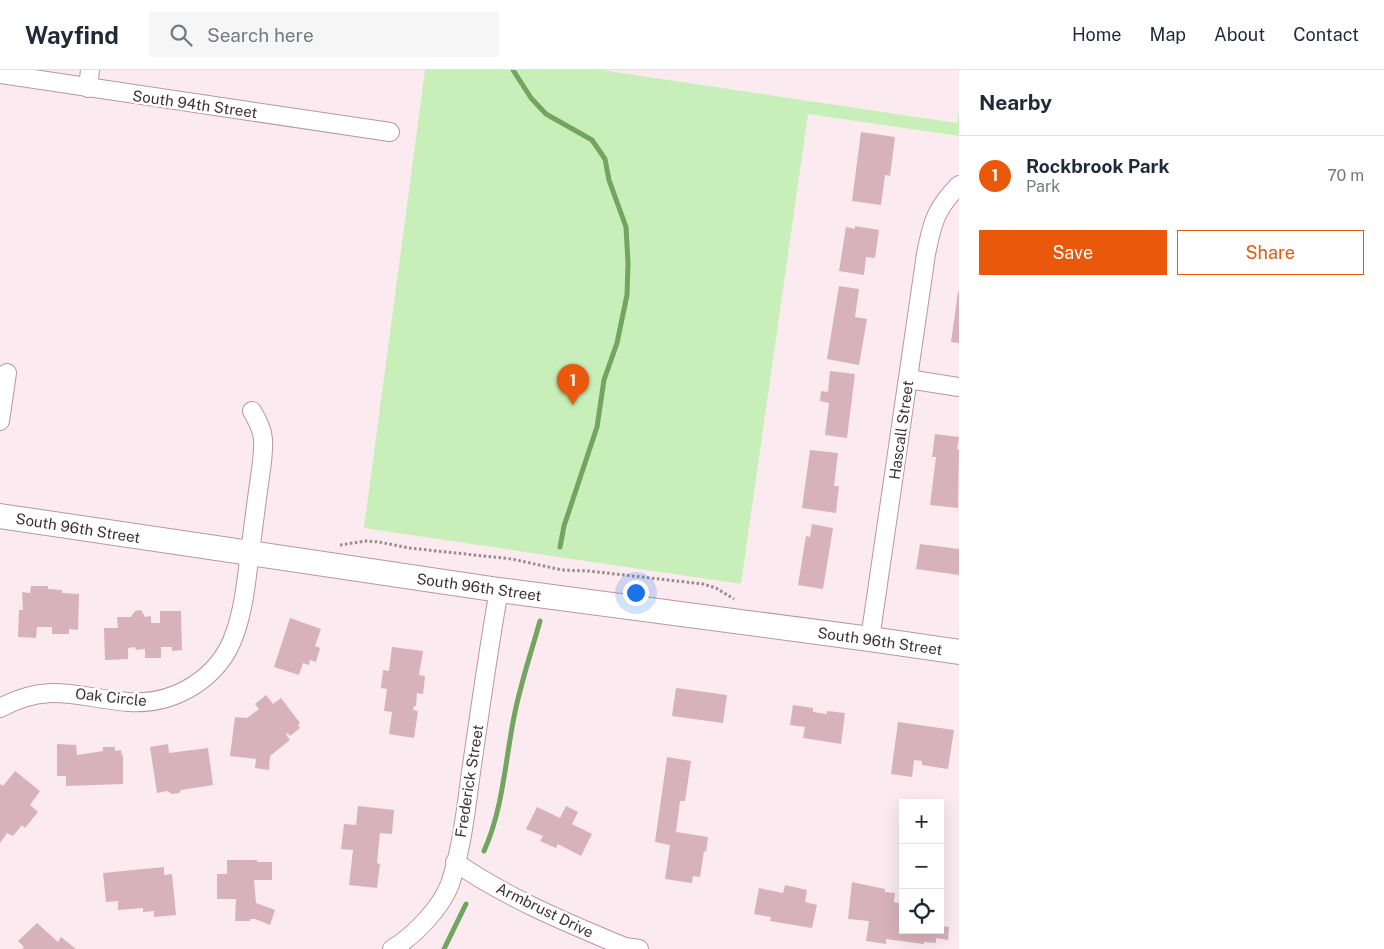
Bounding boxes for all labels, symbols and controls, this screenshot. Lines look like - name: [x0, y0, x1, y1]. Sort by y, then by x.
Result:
- search box: [149, 12, 499, 57]
- text: Wayfind: [25, 21, 119, 49]
- icon: search: [167, 21, 195, 49]
- text: Search here: [207, 24, 314, 46]
- text: Home: [1072, 24, 1122, 45]
- text: Map: [1150, 24, 1186, 45]
- text: About: [1214, 24, 1265, 45]
- text: Contact: [1293, 24, 1359, 45]
- street label: South 94th Street: [131, 87, 259, 121]
- text: Nearby: [979, 90, 1052, 115]
- text: Rockbrook Park: [1026, 155, 1169, 177]
- text: 1: [992, 166, 998, 185]
- text: 70 m: [1327, 166, 1364, 185]
- text: Park: [1026, 177, 1060, 196]
- button: Save: [979, 230, 1167, 275]
- button: Share: [1177, 230, 1364, 275]
- pin: 1: [557, 364, 589, 405]
- street label: Hascall Street: [886, 379, 916, 481]
- street label: South 96th Street: [14, 510, 142, 546]
- street label: South 96th Street: [415, 570, 543, 604]
- your location: [623, 580, 649, 606]
- street label: South 96th Street: [816, 624, 944, 658]
- street label: Oak Circle: [74, 685, 148, 709]
- street label: Frederick Street: [452, 723, 486, 839]
- map controls: [899, 799, 944, 934]
- button: +: [899, 799, 944, 844]
- button: −: [899, 844, 944, 889]
- street label: Armbrust Drive: [494, 879, 596, 941]
- button: locate: [899, 889, 944, 934]

